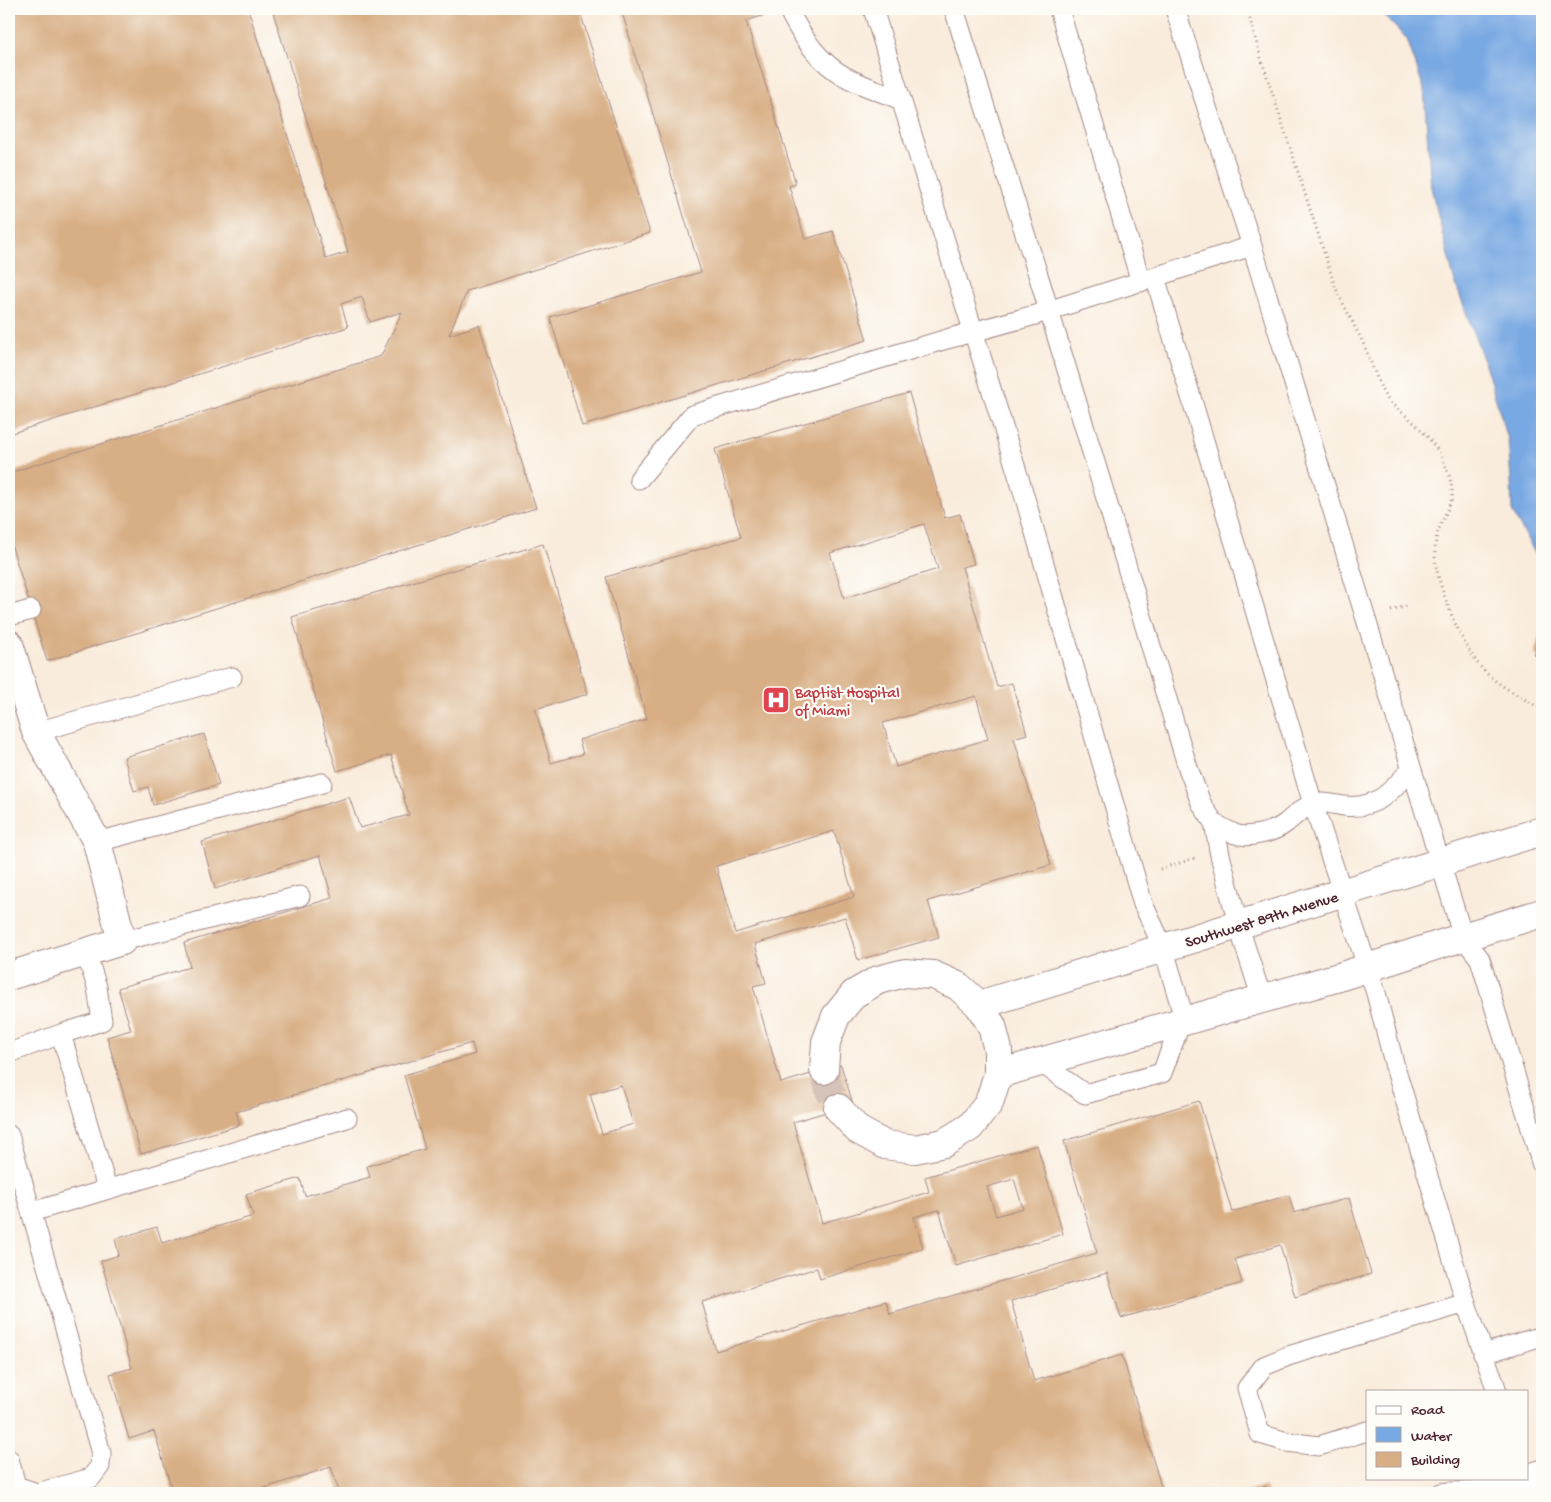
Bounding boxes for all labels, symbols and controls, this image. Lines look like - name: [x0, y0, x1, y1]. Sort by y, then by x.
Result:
- hospital icon: Baptist Hospital of Miami: [761, 685, 791, 715]
- place label: Baptist Hospital of Miami: [794, 685, 900, 722]
- street label: Southwest 89th Avenue: [1183, 889, 1342, 954]
- legend: [1366, 1390, 1528, 1480]
- text: Road: [1411, 1402, 1445, 1420]
- text: Water: [1411, 1428, 1453, 1446]
- text: Building: [1410, 1452, 1460, 1470]

